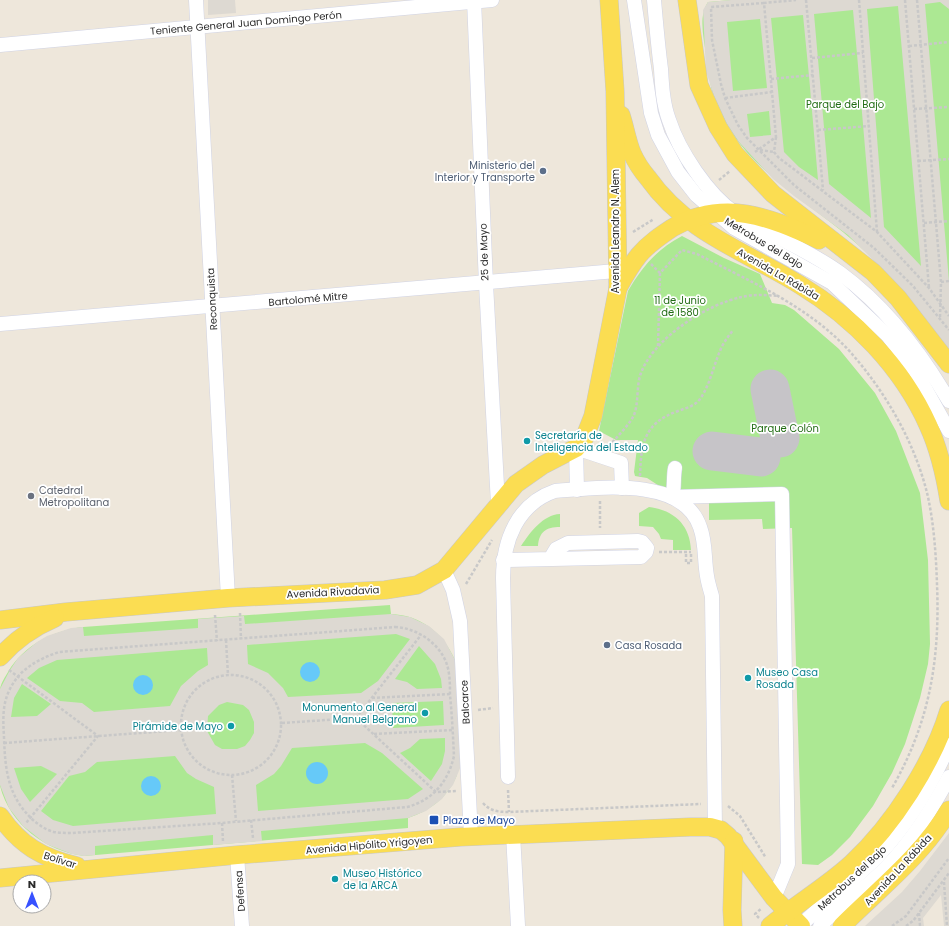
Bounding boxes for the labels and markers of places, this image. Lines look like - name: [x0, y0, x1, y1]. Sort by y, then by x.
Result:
- place label: Ministerio del Interior y Transporte: [435, 158, 535, 185]
- marker: Ministerio del Interior y Transporte: [538, 166, 548, 176]
- place label: Secretaría de Inteligencia del Estado: [535, 428, 648, 455]
- marker: Secretaría de Inteligencia del Estado: [522, 436, 532, 446]
- place label: Catedral Metropolitana: [39, 483, 109, 510]
- marker: Catedral Metropolitana: [26, 491, 36, 501]
- place label: Casa Rosada: [615, 638, 682, 653]
- marker: Casa Rosada: [602, 640, 612, 650]
- place label: Museo Casa Rosada: [756, 665, 818, 692]
- marker: Museo Casa Rosada: [743, 673, 753, 683]
- place label: Monumento al General Manuel Belgrano: [302, 700, 417, 727]
- marker: Monumento al General Manuel Belgrano: [420, 708, 430, 718]
- place label: Pirámide de Mayo: [133, 719, 223, 734]
- marker: Pirámide de Mayo: [226, 721, 236, 731]
- place label: Plaza de Mayo: [443, 813, 515, 828]
- marker: Plaza de Mayo: [428, 814, 440, 826]
- place label: Museo Histórico de la ARCA: [343, 866, 422, 893]
- marker: Museo Histórico de la ARCA: [330, 874, 340, 884]

